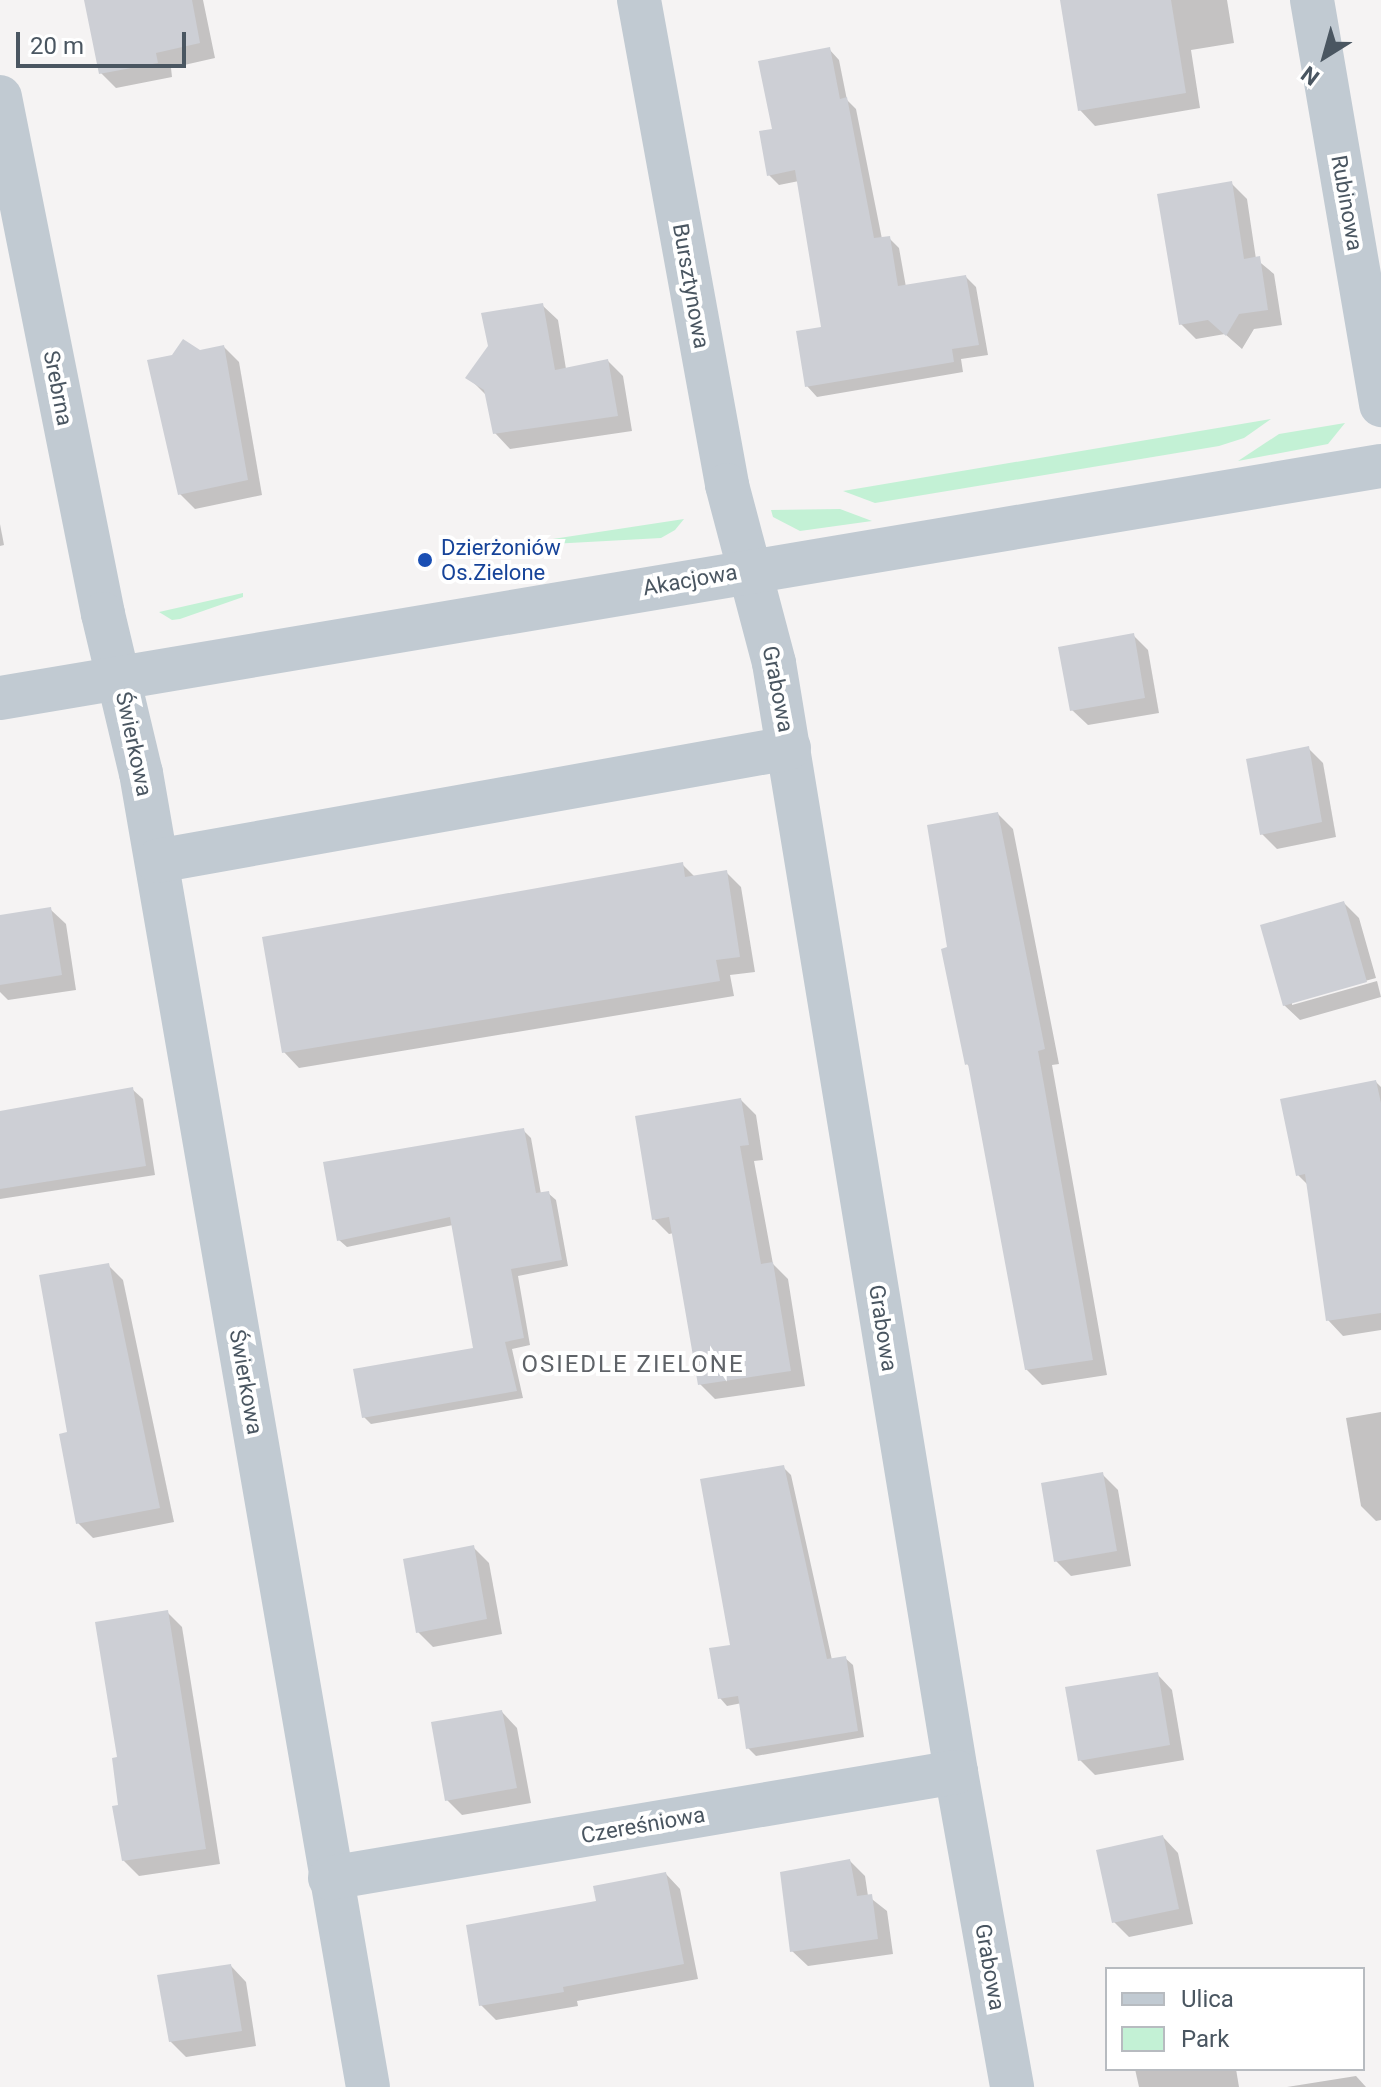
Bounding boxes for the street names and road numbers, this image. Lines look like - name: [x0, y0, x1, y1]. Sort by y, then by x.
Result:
- street label: Rubinowa: [1326, 153, 1368, 253]
- street label: Bursztynowa: [667, 221, 715, 351]
- street label: Srebrna: [38, 348, 78, 428]
- street label: Akacjowa: [641, 559, 739, 601]
- street label: Grabowa: [757, 644, 799, 734]
- street label: Świerkowa: [110, 689, 158, 799]
- street label: Grabowa: [863, 1283, 903, 1373]
- street label: Świerkowa: [224, 1327, 268, 1437]
- street label: Czereśniowa: [579, 1801, 707, 1849]
- street label: Grabowa: [969, 1922, 1011, 2012]

